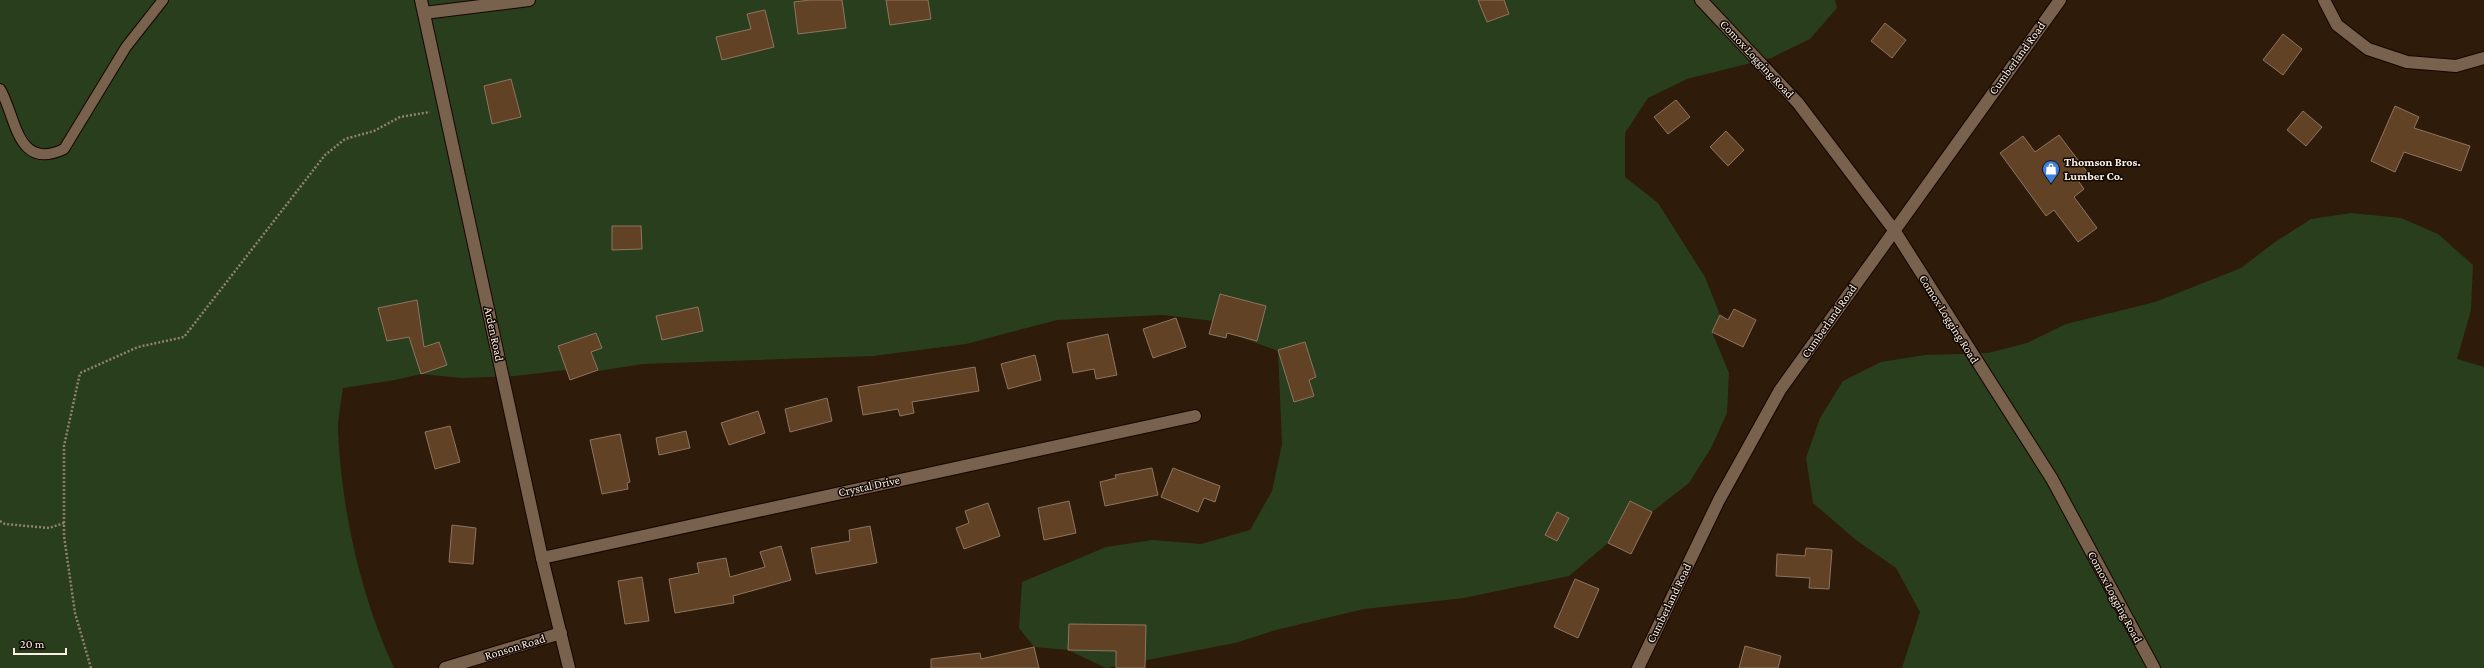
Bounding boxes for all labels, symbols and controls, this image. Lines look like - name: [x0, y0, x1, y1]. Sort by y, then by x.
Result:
- street label: Comox Logging Road: [1717, 17, 1797, 102]
- street label: Cumberland Road: [1986, 18, 2049, 97]
- place label: Thomson Bros. Lumber Co.: [2064, 155, 2141, 183]
- shop icon: Thomson Bros. Lumber Co.: [2041, 159, 2061, 184]
- street label: Comox Logging Road: [1916, 272, 1982, 366]
- street label: Cumberland Road: [1798, 281, 1860, 361]
- street label: Arden Road: [481, 305, 507, 363]
- street label: Crystal Drive: [837, 473, 901, 499]
- street label: Comox Logging Road: [2085, 549, 2145, 646]
- street label: Cumberland Road: [1644, 560, 1695, 645]
- scale bar: [14, 630, 66, 656]
- street label: Ronson Road: [483, 631, 548, 663]
- text: 20 m: [20, 637, 45, 651]

